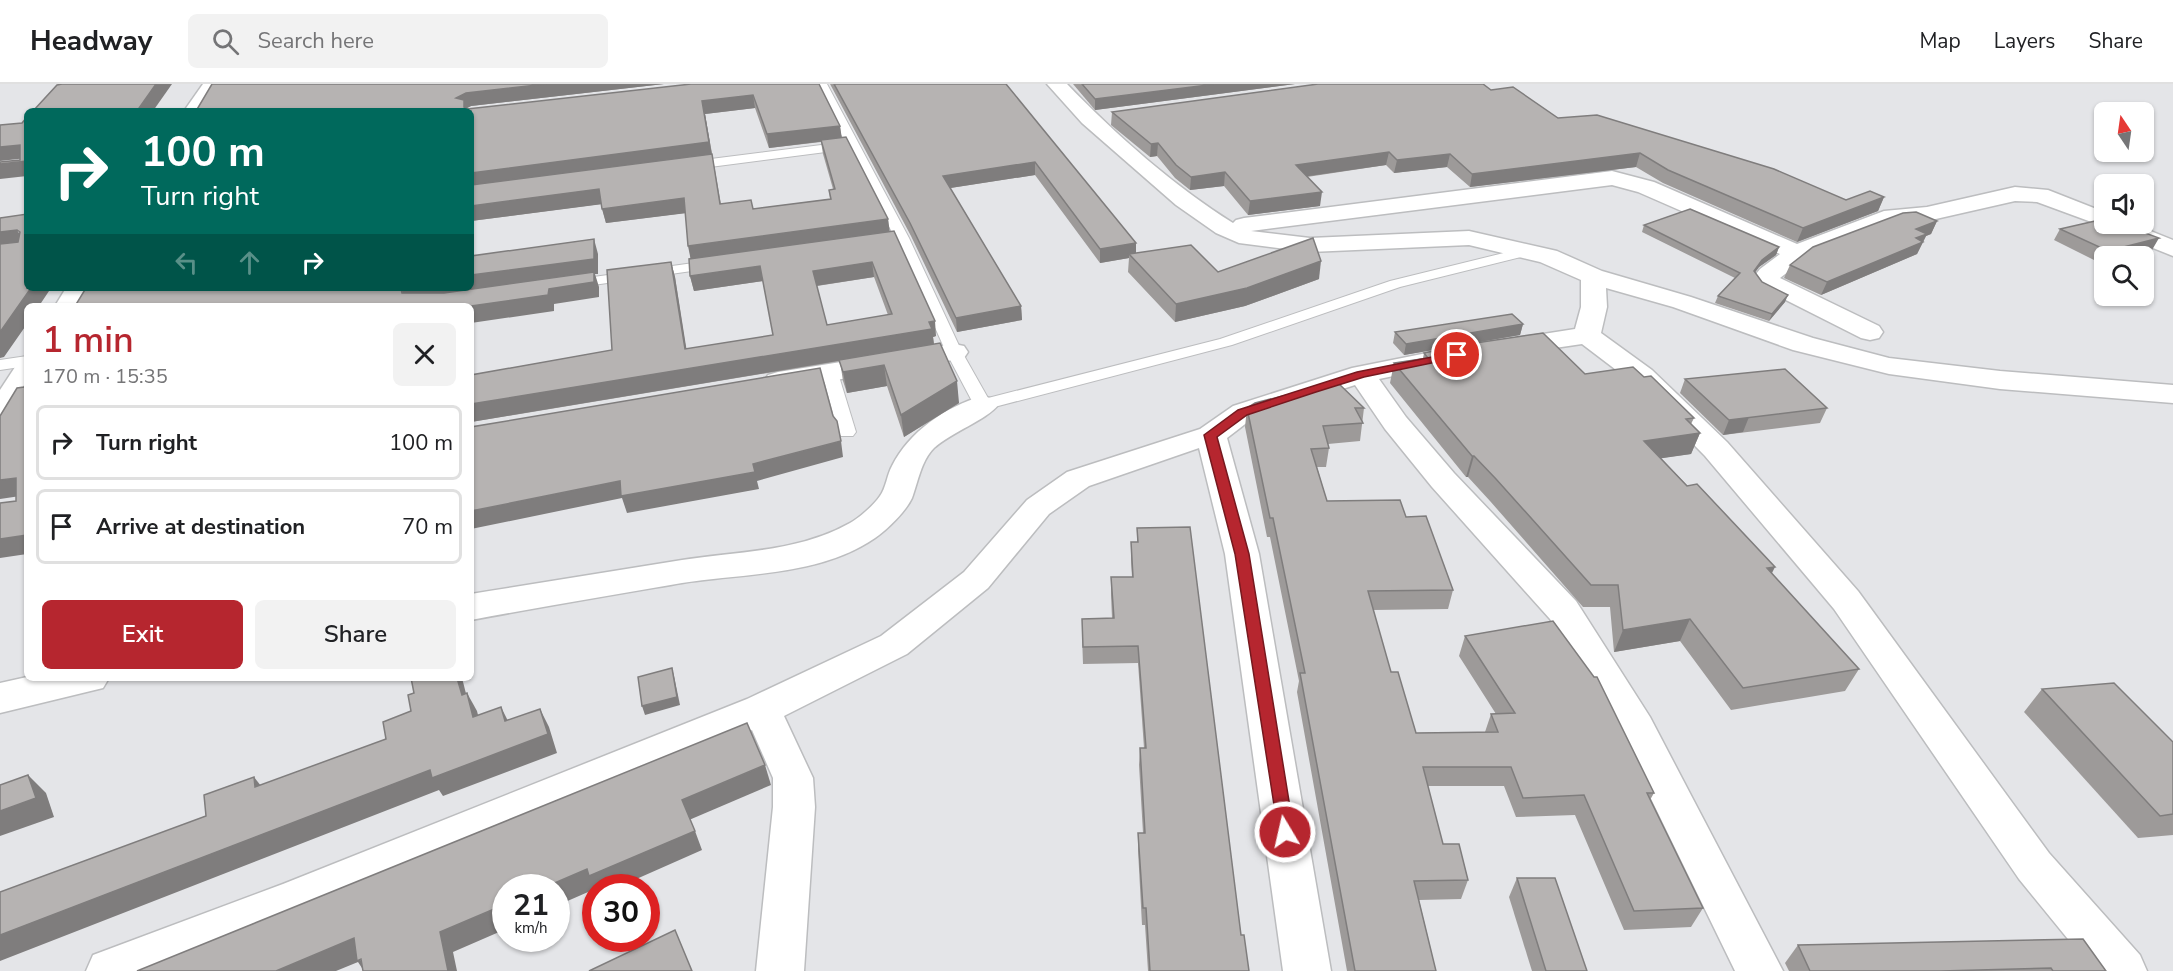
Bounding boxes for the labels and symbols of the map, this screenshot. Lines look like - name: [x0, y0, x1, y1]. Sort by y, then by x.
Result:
- north arrow: [2094, 102, 2154, 162]
- pin: [1431, 329, 1482, 380]
- position arrow: [1253, 800, 1317, 864]
- speed limit sign: 30: [582, 874, 660, 952]

